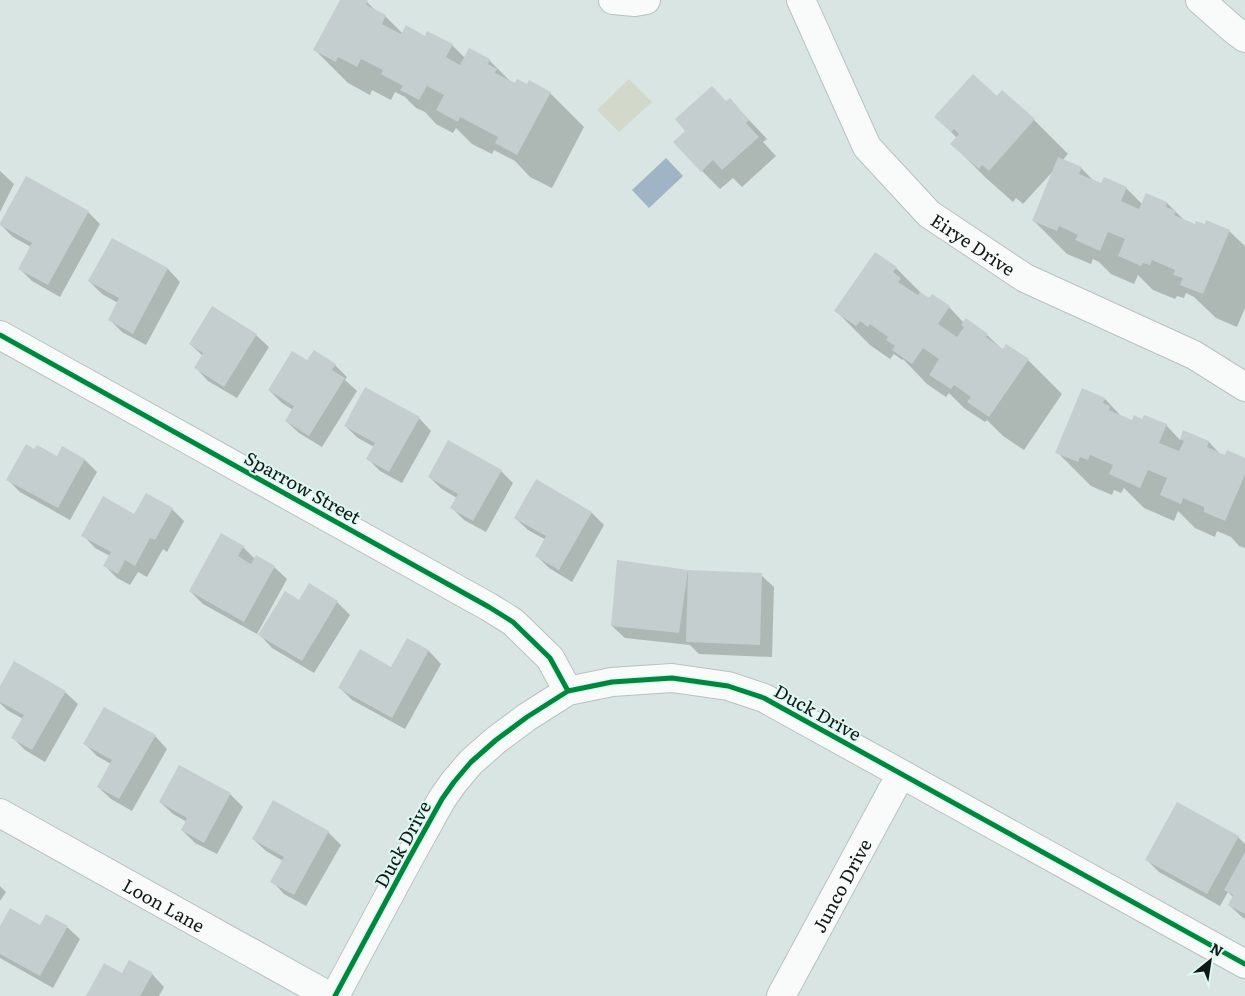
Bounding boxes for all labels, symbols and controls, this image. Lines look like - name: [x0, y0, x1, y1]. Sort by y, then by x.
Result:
- street label: Eirye Drive: [926, 206, 1021, 282]
- street label: Sparrow Street: [240, 444, 367, 530]
- street label: Duck Drive: [770, 677, 866, 747]
- street label: Duck Drive: [367, 796, 437, 892]
- street label: Junco Drive: [805, 833, 877, 937]
- street label: Loon Lane: [118, 871, 210, 938]
- north arrow: [1185, 936, 1235, 986]
- text: N: [1207, 937, 1227, 961]

